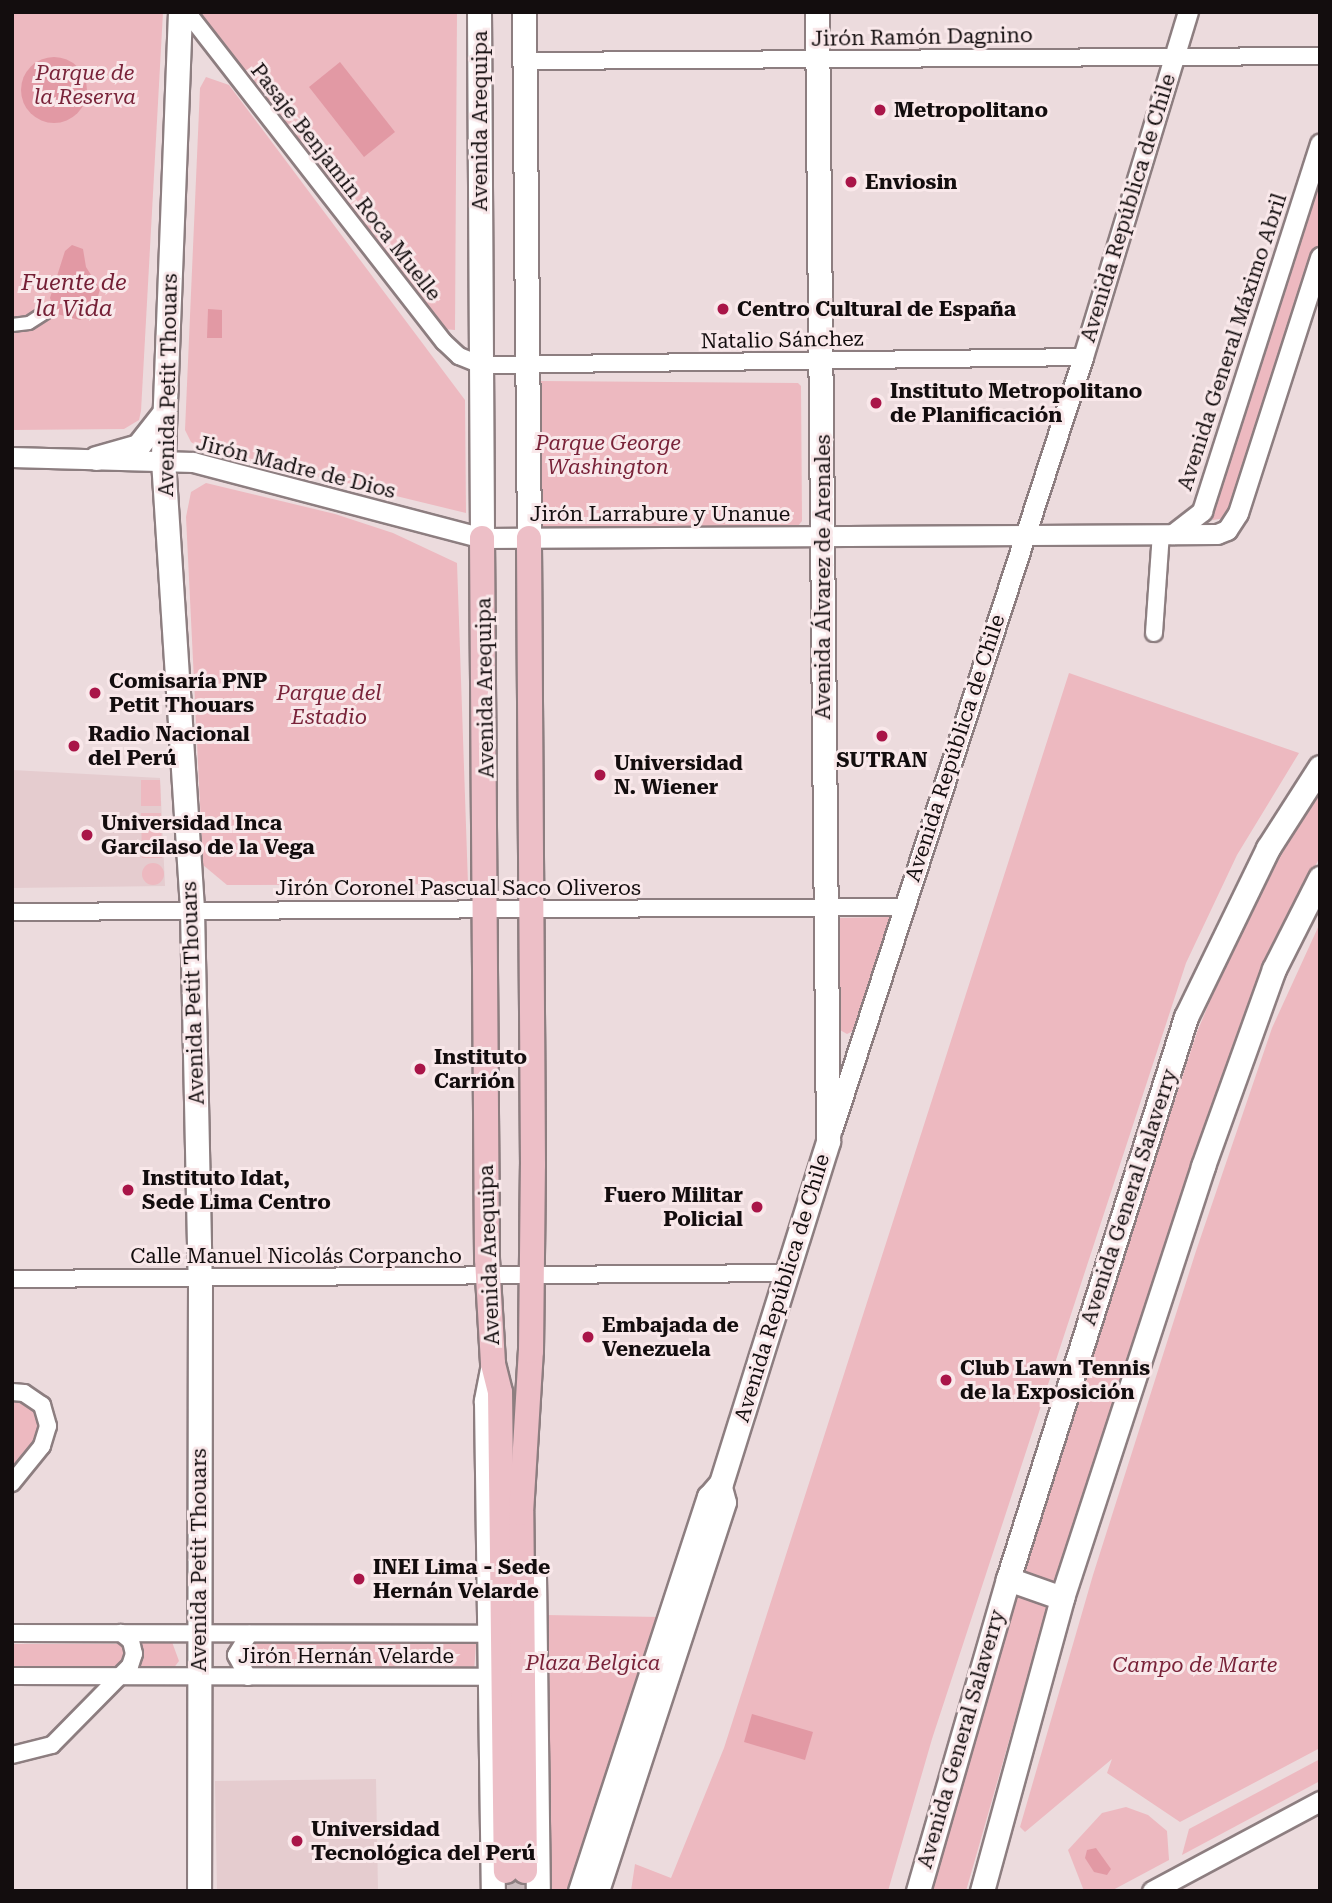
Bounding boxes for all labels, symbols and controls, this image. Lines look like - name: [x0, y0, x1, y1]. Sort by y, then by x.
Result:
- street label: Jirón Ramón Dagnino: [811, 22, 1033, 52]
- street label: Avenida Arequipa: [467, 31, 493, 211]
- street label: Pasaje Benjamín Roca Muelle: [245, 58, 447, 306]
- park label: Parque de la Reserva: [34, 60, 136, 110]
- street label: Avenida República de Chile: [1075, 71, 1181, 345]
- place label: Metropolitano: [894, 97, 1048, 123]
- marker: Metropolitano: [872, 102, 888, 118]
- place label: Enviosin: [865, 169, 957, 195]
- marker: Enviosin: [843, 174, 859, 190]
- street label: Avenida General Máximo Abril: [1172, 190, 1292, 494]
- water label: Fuente de la Vida: [21, 269, 127, 323]
- street label: Avenida Petit Thouars: [153, 273, 183, 497]
- place label: Centro Cultural de España: [737, 296, 1016, 322]
- marker: Centro Cultural de España: [715, 301, 731, 317]
- street label: Natalio Sánchez: [700, 326, 864, 354]
- place label: Instituto Metropolitano de Planificación: [890, 378, 1142, 428]
- marker: Instituto Metropolitano de Planificación: [868, 395, 884, 411]
- street label: Jirón Madre de Dios: [194, 430, 398, 504]
- park label: Parque George Washington: [535, 430, 681, 480]
- street label: Avenida Álvarez de Arenales: [810, 434, 836, 720]
- street label: Jirón Larrabure y Unanue: [530, 501, 790, 527]
- street label: Avenida Arequipa: [471, 598, 499, 778]
- street label: Avenida República de Chile: [900, 611, 1010, 885]
- place label: Comisaría PNP Petit Thouars: [109, 668, 267, 718]
- park label: Parque del Estadio: [276, 680, 382, 730]
- marker: Comisaría PNP Petit Thouars: [87, 685, 103, 701]
- place label: Radio Nacional del Perú: [88, 721, 250, 771]
- marker: SUTRAN: [874, 728, 890, 744]
- marker: Radio Nacional del Perú: [66, 738, 82, 754]
- place label: SUTRAN: [836, 747, 928, 773]
- place label: Universidad N. Wiener: [614, 750, 743, 800]
- marker: Universidad N. Wiener: [592, 767, 608, 783]
- place label: Universidad Inca Garcilaso de la Vega: [101, 810, 315, 860]
- marker: Universidad Inca Garcilaso de la Vega: [79, 827, 95, 843]
- street label: Jirón Coronel Pascual Saco Oliveros: [275, 875, 641, 901]
- street label: Avenida Petit Thouars: [177, 881, 209, 1105]
- place label: Instituto Carrión: [434, 1044, 527, 1094]
- marker: Instituto Carrión: [412, 1061, 428, 1077]
- street label: Avenida General Salaverry: [1076, 1066, 1182, 1328]
- street label: Avenida República de Chile: [729, 1151, 835, 1425]
- street label: Avenida Arequipa: [473, 1164, 505, 1346]
- place label: Instituto Idat, Sede Lima Centro: [142, 1165, 331, 1215]
- marker: Instituto Idat, Sede Lima Centro: [120, 1182, 136, 1198]
- place label: Fuero Militar Policial: [604, 1182, 743, 1232]
- marker: Fuero Militar Policial: [749, 1199, 765, 1215]
- street label: Calle Manuel Nicolás Corpancho: [130, 1243, 462, 1269]
- place label: Embajada de Venezuela: [602, 1312, 739, 1362]
- marker: Embajada de Venezuela: [580, 1329, 596, 1345]
- place label: Club Lawn Tennis de la Exposición: [960, 1355, 1150, 1405]
- marker: Club Lawn Tennis de la Exposición: [938, 1372, 954, 1388]
- street label: Avenida Petit Thouars: [186, 1448, 212, 1672]
- place label: INEI Lima - Sede Hernán Velarde: [373, 1554, 550, 1604]
- marker: INEI Lima - Sede Hernán Velarde: [351, 1571, 367, 1587]
- street label: Avenida General Salaverry: [912, 1607, 1010, 1871]
- street label: Jirón Hernán Velarde: [238, 1643, 454, 1669]
- park label: Plaza Belgica: [526, 1650, 660, 1676]
- park label: Campo de Marte: [1113, 1652, 1277, 1678]
- place label: Universidad Tecnológica del Perú: [311, 1816, 535, 1866]
- marker: Universidad Tecnológica del Perú: [289, 1833, 305, 1849]

